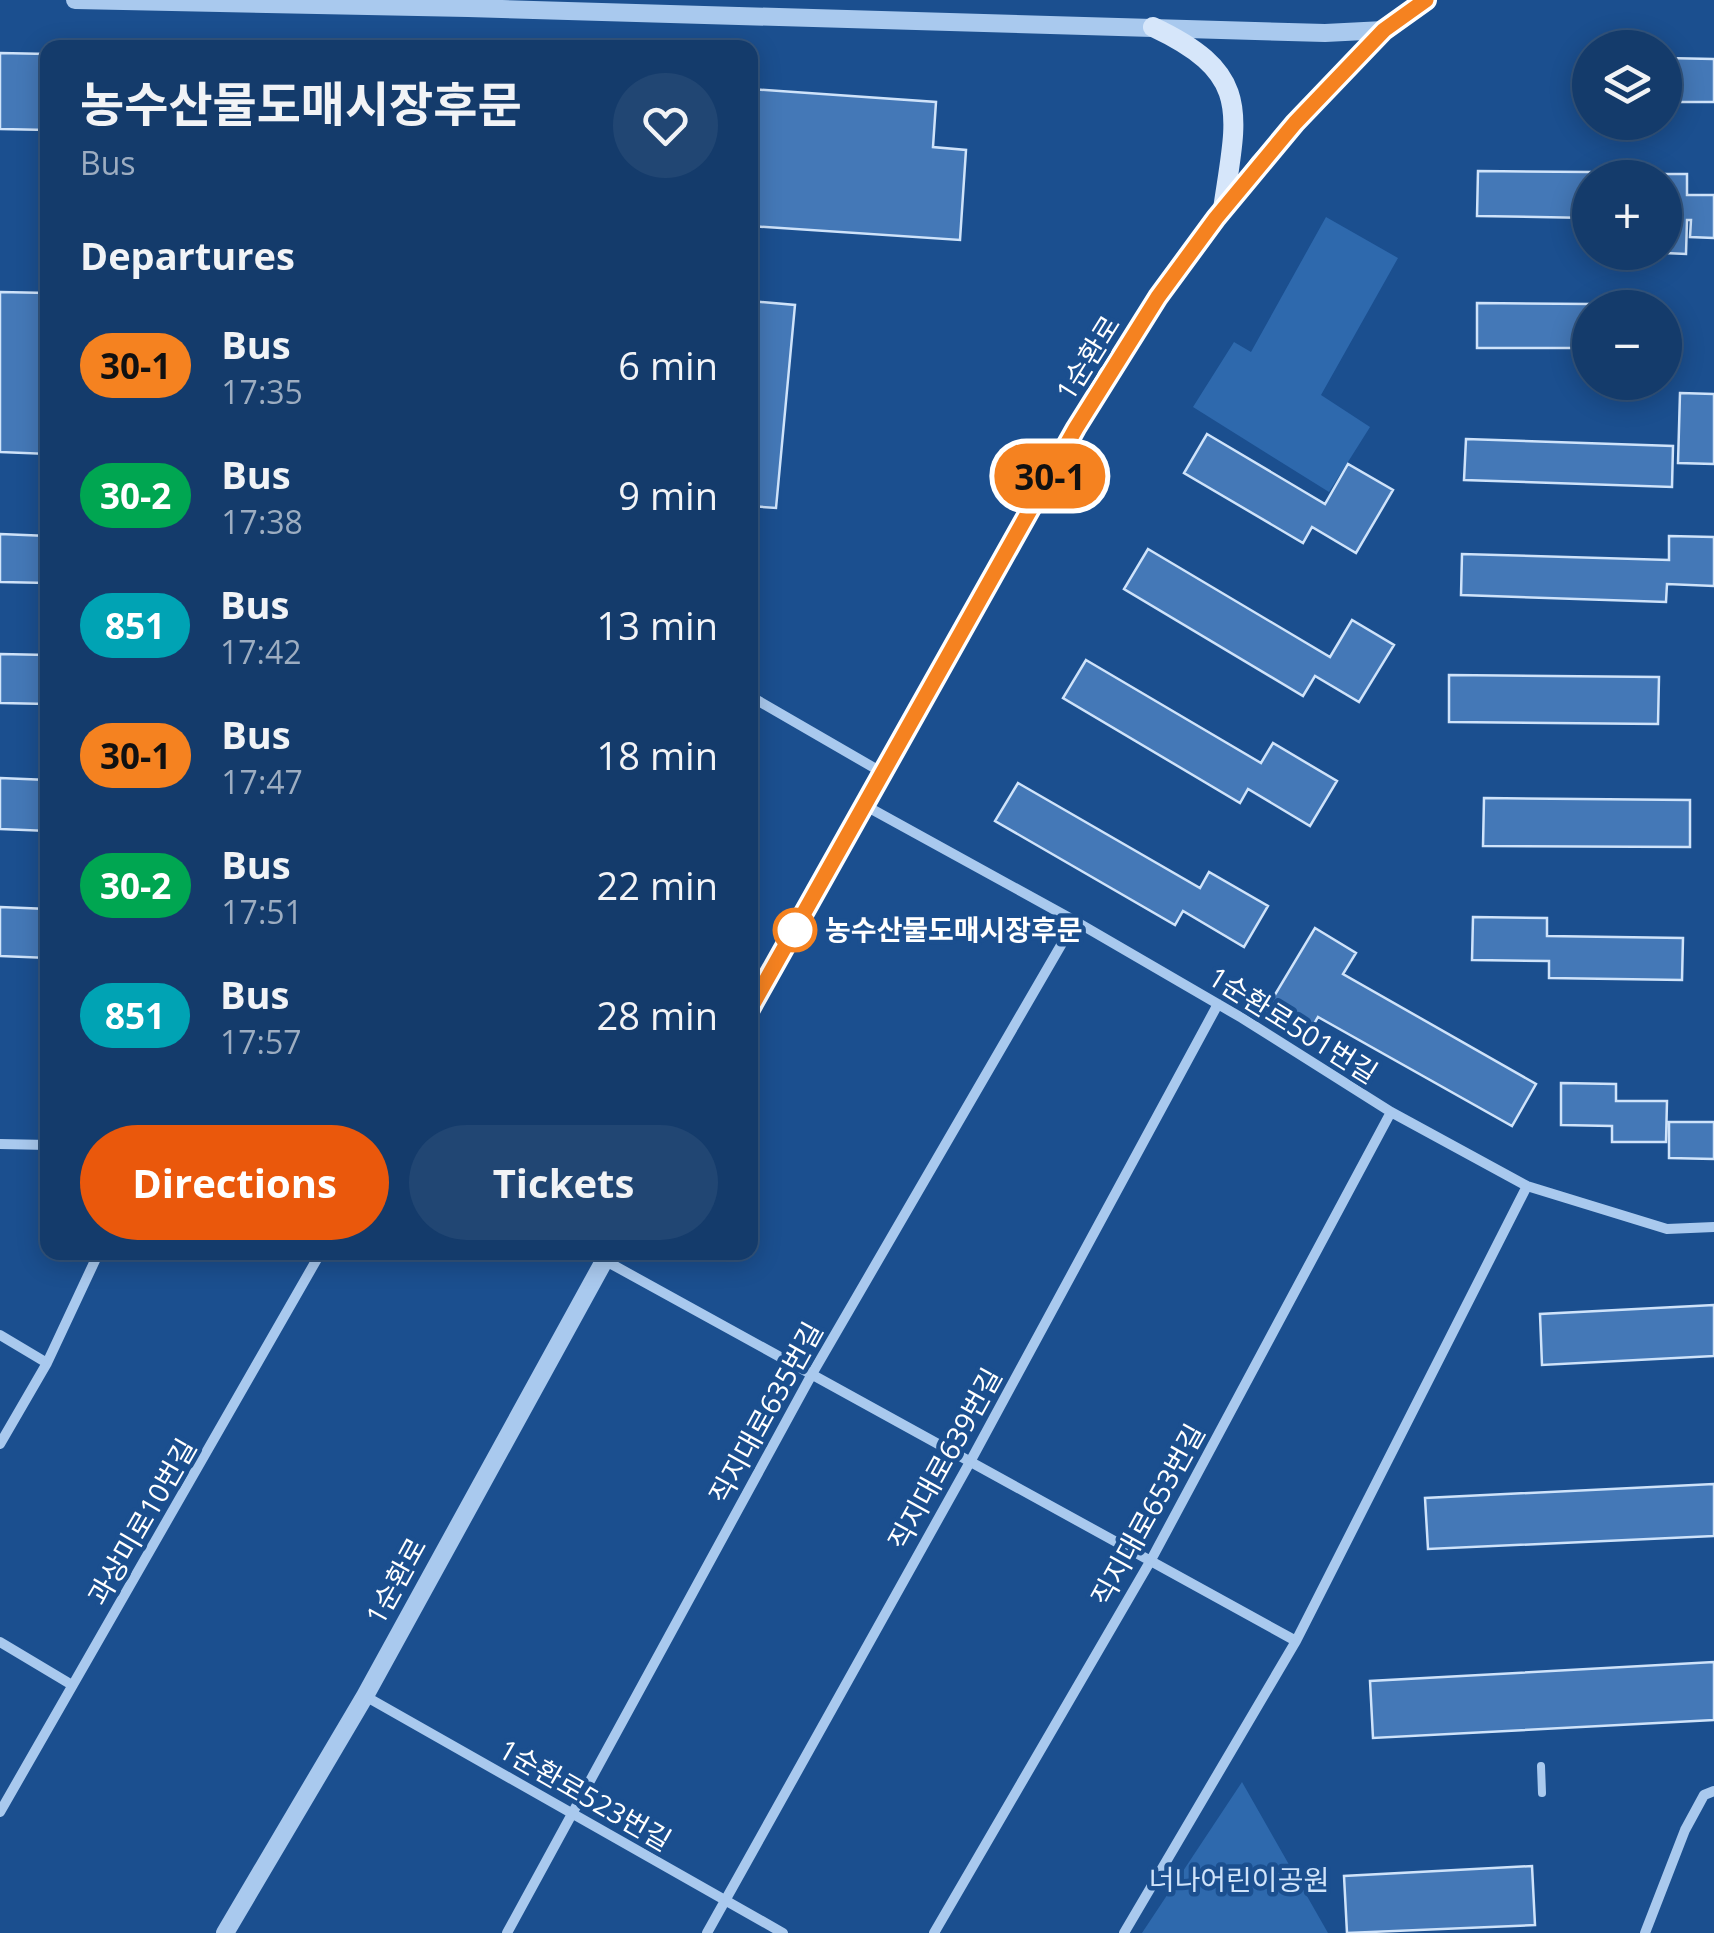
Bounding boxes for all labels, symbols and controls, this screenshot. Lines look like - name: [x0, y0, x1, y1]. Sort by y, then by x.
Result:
- map controls: [1572, 30, 1682, 400]
- button: layers: [1572, 30, 1682, 140]
- text: 농수산물도매시장후문: [80, 71, 522, 136]
- button: heart: [613, 73, 718, 178]
- text: Bus: [80, 141, 136, 184]
- button: +: [1572, 160, 1682, 270]
- text: Departures: [80, 229, 295, 281]
- button: −: [1572, 290, 1682, 400]
- street label: 1순환로: [1046, 308, 1128, 407]
- text: Bus: [221, 318, 291, 370]
- text: 6 min: [618, 339, 718, 391]
- text: 30-1: [100, 342, 171, 389]
- text: 17:35: [221, 370, 303, 413]
- line badge: 30-1: [980, 444, 1120, 508]
- text: Bus: [221, 448, 291, 500]
- text: 30-1: [1014, 453, 1086, 500]
- text: 9 min: [618, 469, 718, 521]
- text: 30-2: [100, 472, 171, 519]
- text: 17:38: [221, 500, 303, 543]
- text: Bus: [220, 578, 289, 630]
- text: 13 min: [597, 599, 718, 651]
- text: 851: [105, 602, 165, 649]
- text: 17:42: [220, 630, 302, 673]
- text: Bus: [221, 708, 291, 760]
- text: 18 min: [597, 729, 718, 781]
- text: 30-1: [100, 732, 171, 779]
- text: 17:47: [221, 760, 303, 803]
- text: Bus: [221, 838, 291, 890]
- text: 22 min: [597, 859, 718, 911]
- text: 30-2: [100, 862, 171, 909]
- text: 17:51: [221, 890, 303, 933]
- marker: 농수산물도매시장후문: [774, 909, 816, 951]
- place label: 농수산물도매시장후문: [825, 910, 1083, 948]
- street label: 1순환로501번길: [1202, 957, 1385, 1091]
- text: Bus: [220, 968, 289, 1020]
- text: 28 min: [597, 989, 718, 1041]
- text: 851: [105, 992, 165, 1039]
- text: 17:57: [220, 1020, 302, 1063]
- button: Directions: [80, 1125, 389, 1240]
- button: Tickets: [409, 1125, 718, 1240]
- street label: 직지대로635번길: [699, 1315, 831, 1510]
- street label: 직지대로639번길: [878, 1361, 1010, 1556]
- street label: 직지대로653번길: [1081, 1417, 1213, 1612]
- street label: 과상미로10번길: [78, 1431, 204, 1612]
- street label: 1순환로: [356, 1531, 434, 1631]
- street label: 1순환로523번길: [492, 1729, 679, 1859]
- park label: 너나어린이공원: [1149, 1860, 1329, 1898]

